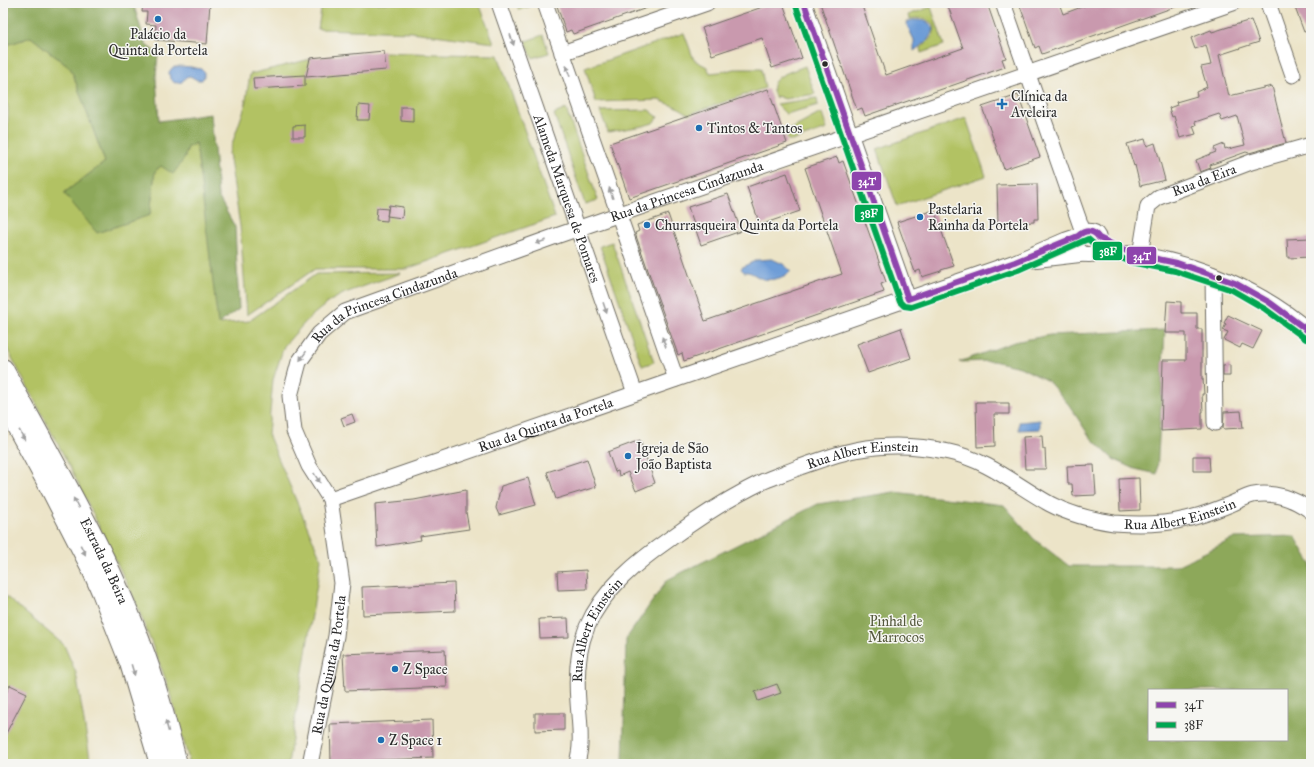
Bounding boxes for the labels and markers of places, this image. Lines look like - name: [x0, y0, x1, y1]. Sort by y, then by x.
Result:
- marker: Palácio da Quinta da Portela: [153, 14, 163, 24]
- place label: Palácio da Quinta da Portela: [108, 26, 208, 59]
- unlabelled marker: [820, 59, 830, 69]
- place label: Clínica da Aveleira: [1010, 88, 1067, 121]
- marker: Clínica da Aveleira: [996, 98, 1008, 110]
- place label: Tintos & Tantos: [707, 120, 802, 137]
- marker: Tintos & Tantos: [694, 123, 704, 133]
- place label: Pastelaria Rainha da Portela: [928, 201, 1028, 234]
- marker: Pastelaria Rainha da Portela: [915, 212, 925, 222]
- place label: Churrasqueira Quinta da Portela: [655, 217, 838, 235]
- marker: Churrasqueira Quinta da Portela: [642, 220, 652, 230]
- unlabelled marker: [1214, 273, 1224, 283]
- place label: Igreja de São João Baptista: [634, 440, 712, 474]
- marker: Igreja de São João Baptista: [623, 451, 633, 461]
- place label: Z Space: [403, 661, 448, 678]
- marker: Z Space: [390, 664, 400, 674]
- place label: Z Space 1: [389, 732, 442, 749]
- marker: Z Space 1: [376, 735, 386, 745]

